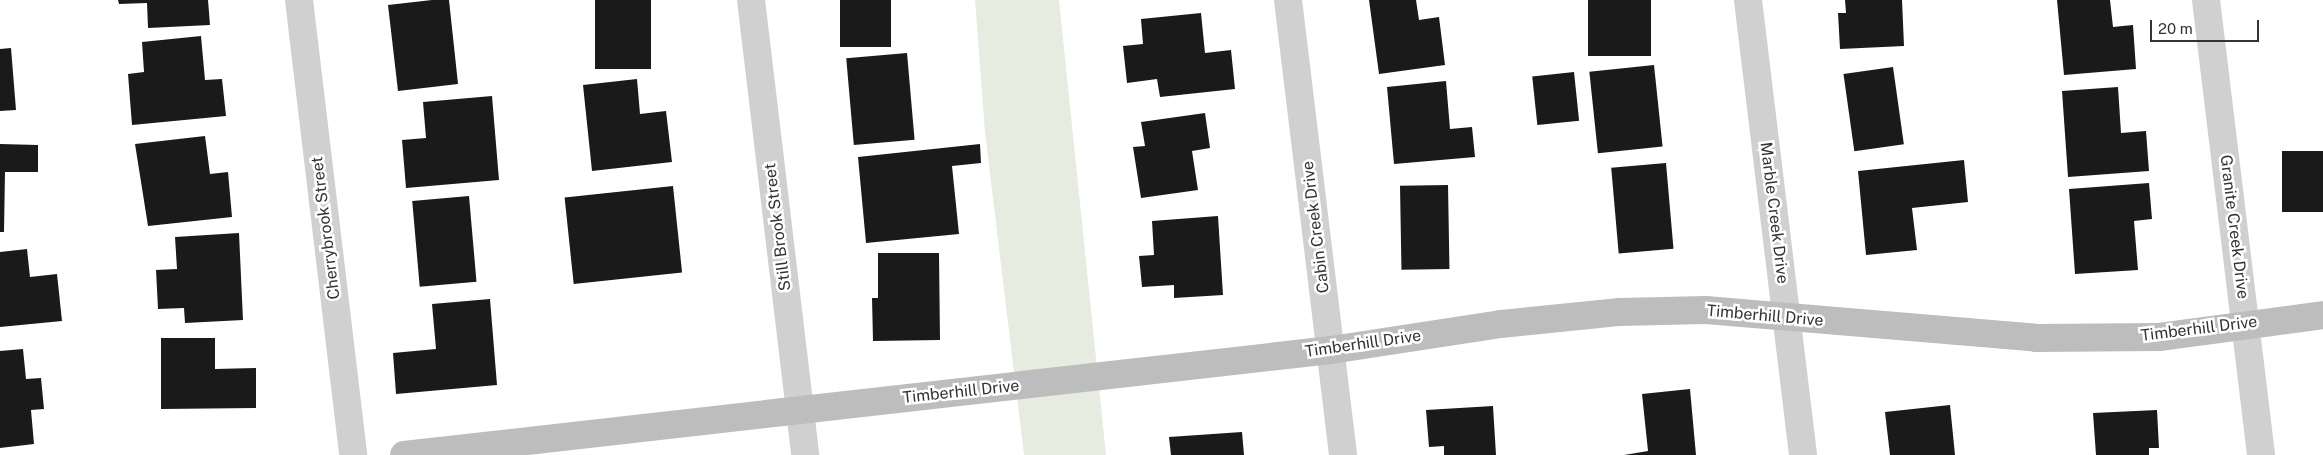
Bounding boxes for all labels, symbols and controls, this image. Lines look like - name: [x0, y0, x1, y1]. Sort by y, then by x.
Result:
- scale bar: [2153, 10, 2262, 42]
- text: 20 m: [2158, 20, 2193, 37]
- street label: Marble Creek Drive: [1756, 141, 1792, 285]
- street label: Granite Creek Drive: [2216, 154, 2252, 300]
- street label: Cherrybrook Street: [308, 155, 344, 301]
- street label: Cabin Creek Drive: [1298, 160, 1334, 294]
- street label: Still Brook Street: [761, 162, 795, 292]
- street label: Timberhill Drive: [1706, 301, 1824, 331]
- street label: Timberhill Drive: [2140, 312, 2258, 346]
- street label: Timberhill Drive: [1304, 326, 1422, 362]
- street label: Timberhill Drive: [902, 376, 1020, 408]

